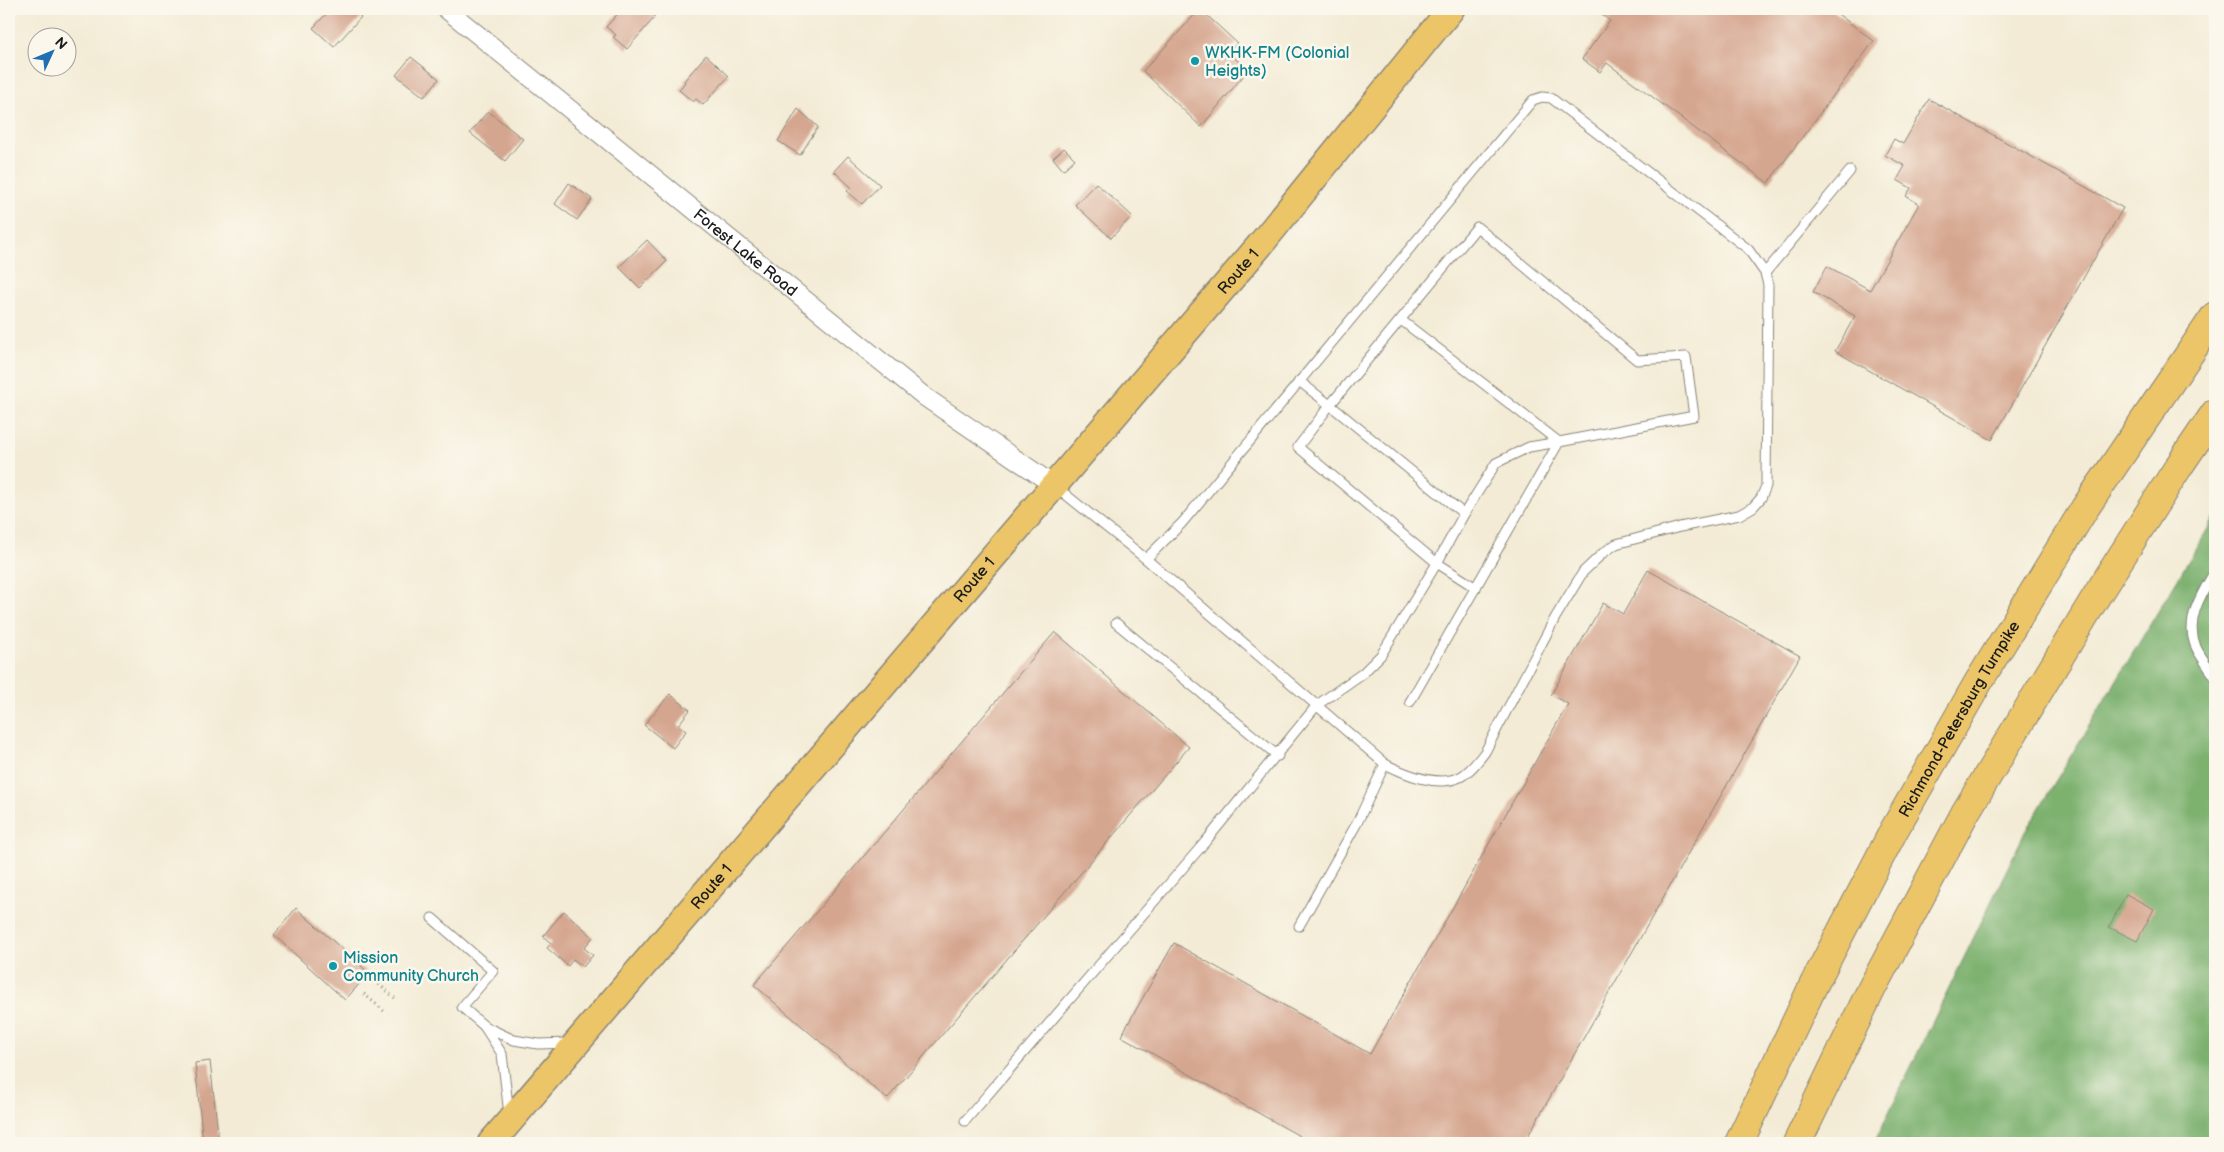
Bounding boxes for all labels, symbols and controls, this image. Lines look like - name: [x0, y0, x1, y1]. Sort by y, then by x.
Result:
- north arrow: [28, 28, 78, 78]
- text: N: [51, 34, 71, 53]
- place label: WKHK-FM (Colonial Heights): [1205, 44, 1349, 81]
- marker: WKHK-FM (Colonial Heights): [1189, 55, 1201, 67]
- street label: Forest Lake Road: [689, 205, 801, 301]
- street label: Route 1: [1214, 245, 1264, 299]
- street label: Route 1: [950, 554, 999, 607]
- street label: Richmond-Petersburg Turnpike: [1895, 617, 2025, 821]
- street label: Route 1: [687, 861, 737, 914]
- place label: Mission Community Church: [343, 949, 479, 986]
- marker: Mission Community Church: [327, 960, 339, 972]

